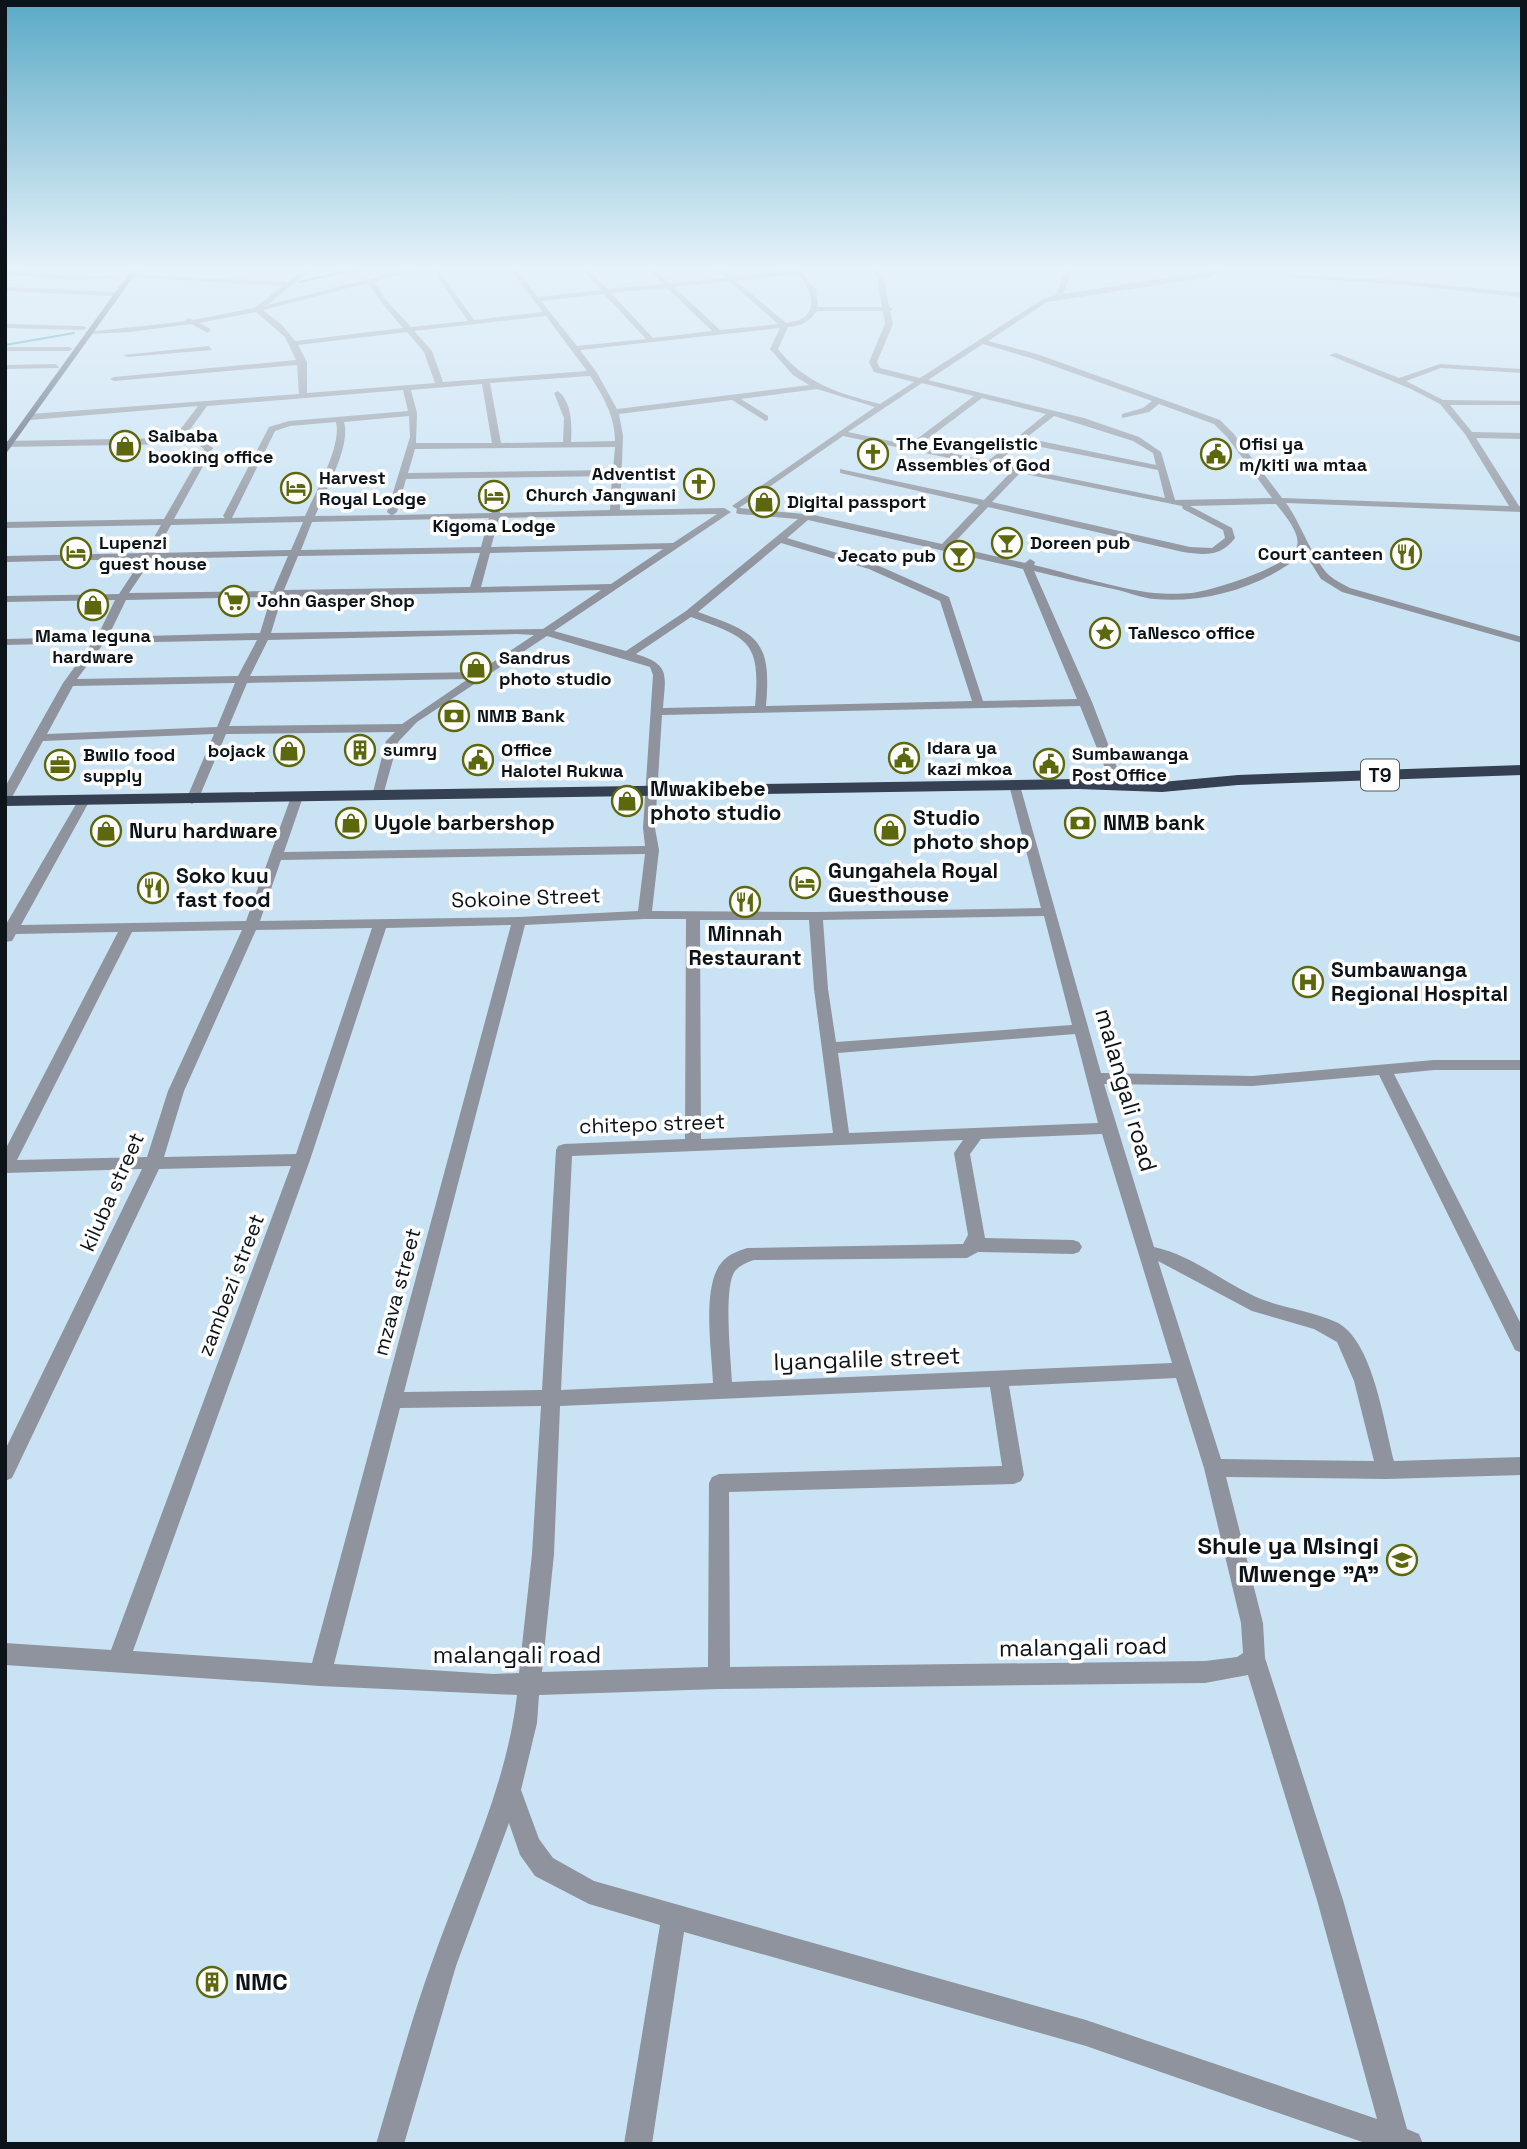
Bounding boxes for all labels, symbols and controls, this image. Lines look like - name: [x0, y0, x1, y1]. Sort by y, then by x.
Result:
- place label: Saibaba booking office: [148, 424, 273, 468]
- shop icon: Saibaba booking office: [108, 429, 142, 463]
- place label: The Evangelistic Assembles of God: [896, 432, 1050, 476]
- place label: Ofisi ya m/kiti wa mtaa: [1239, 432, 1368, 476]
- church icon: The Evangelistic Assembles of God: [856, 437, 890, 471]
- public building icon: Ofisi ya m/kiti wa mtaa: [1199, 437, 1233, 471]
- place label: Adventist Church Jangwani: [526, 462, 676, 506]
- place label: Harvest Royal Lodge: [319, 466, 426, 510]
- church icon: Adventist Church Jangwani: [682, 467, 716, 501]
- hotel icon: Harvest Royal Lodge: [279, 471, 313, 505]
- hotel icon: Kigoma Lodge: [477, 479, 511, 513]
- shop icon: Digital passport: [747, 485, 781, 519]
- place label: Digital passport: [787, 490, 927, 513]
- place label: Kigoma Lodge: [432, 514, 556, 537]
- bar icon: Doreen pub: [990, 526, 1024, 560]
- place label: Lupenzi guest house: [99, 531, 207, 575]
- place label: Doreen pub: [1030, 531, 1130, 554]
- hotel icon: Lupenzi guest house: [59, 536, 93, 570]
- restaurant icon: Court canteen: [1389, 537, 1423, 571]
- bar icon: Jecato pub: [942, 539, 976, 573]
- place label: Court canteen: [1258, 542, 1383, 565]
- place label: Jecato pub: [837, 544, 936, 567]
- supermarket icon: John Gasper Shop: [217, 584, 251, 618]
- shop icon: Mama leguna hardware: [76, 588, 110, 622]
- place label: John Gasper Shop: [257, 589, 415, 612]
- place icon: TaNesco office: [1088, 616, 1122, 650]
- place label: TaNesco office: [1128, 621, 1255, 644]
- place label: Mama leguna hardware: [35, 624, 152, 668]
- place label: Sandrus photo studio: [499, 646, 612, 690]
- shop icon: Sandrus photo studio: [459, 651, 493, 685]
- bank icon: NMB Bank: [437, 699, 471, 733]
- place label: NMB Bank: [477, 704, 565, 727]
- building icon: sumry: [343, 733, 377, 767]
- shop icon: bojack: [272, 734, 306, 768]
- place label: Idara ya kazi mkoa: [927, 736, 1013, 780]
- place label: sumry: [383, 738, 437, 761]
- place label: Office Halotel Rukwa: [501, 738, 624, 782]
- place label: bojack: [208, 739, 266, 762]
- public building icon: Idara ya kazi mkoa: [887, 741, 921, 775]
- place label: Sumbawanga Post Office: [1072, 742, 1189, 786]
- place label: Bwilo food supply: [83, 743, 175, 787]
- public building icon: Office Halotel Rukwa: [461, 743, 495, 777]
- public building icon: Sumbawanga Post Office: [1032, 747, 1066, 781]
- office icon: Bwilo food supply: [43, 748, 77, 782]
- road number: T9: [1361, 760, 1399, 790]
- place label: Mwakibebe photo studio: [650, 775, 781, 826]
- shop icon: Mwakibebe photo studio: [610, 784, 644, 818]
- place label: Studio photo shop: [913, 804, 1029, 855]
- shop icon: Uyole barbershop: [334, 806, 368, 840]
- bank icon: NMB bank: [1063, 806, 1097, 840]
- place label: Uyole barbershop: [374, 809, 555, 836]
- place label: NMB bank: [1103, 809, 1205, 836]
- shop icon: Studio photo shop: [873, 813, 907, 847]
- shop icon: Nuru hardware: [89, 814, 123, 848]
- place label: Nuru hardware: [129, 817, 278, 844]
- place label: Gungahela Royal Guesthouse: [828, 857, 998, 908]
- place label: Soko kuu fast food: [176, 862, 271, 913]
- hotel icon: Gungahela Royal Guesthouse: [788, 866, 822, 900]
- restaurant icon: Soko kuu fast food: [136, 871, 170, 905]
- street label: Sokoine Street: [451, 881, 601, 914]
- restaurant icon: Minnah Restaurant: [728, 885, 762, 919]
- place label: Minnah Restaurant: [689, 920, 801, 971]
- place label: Sumbawanga Regional Hospital: [1331, 956, 1508, 1007]
- hospital icon: Sumbawanga Regional Hospital: [1291, 965, 1325, 999]
- street label: malangali road: [1088, 1005, 1165, 1175]
- street label: chitepo street: [578, 1107, 726, 1140]
- street label: kiluba street: [73, 1128, 150, 1256]
- street label: zambezi street: [191, 1210, 270, 1360]
- street label: mzava street: [367, 1225, 427, 1359]
- street label: lyangalile street: [773, 1340, 961, 1377]
- place label: Shule ya Msingi Mwenge "A": [1197, 1530, 1379, 1589]
- school or university icon: Shule ya Msingi Mwenge "A": [1385, 1543, 1419, 1577]
- street label: malangali road: [999, 1630, 1167, 1663]
- street label: malangali road: [433, 1639, 601, 1670]
- building icon: NMC: [195, 1965, 229, 1999]
- place label: NMC: [235, 1966, 288, 1997]

